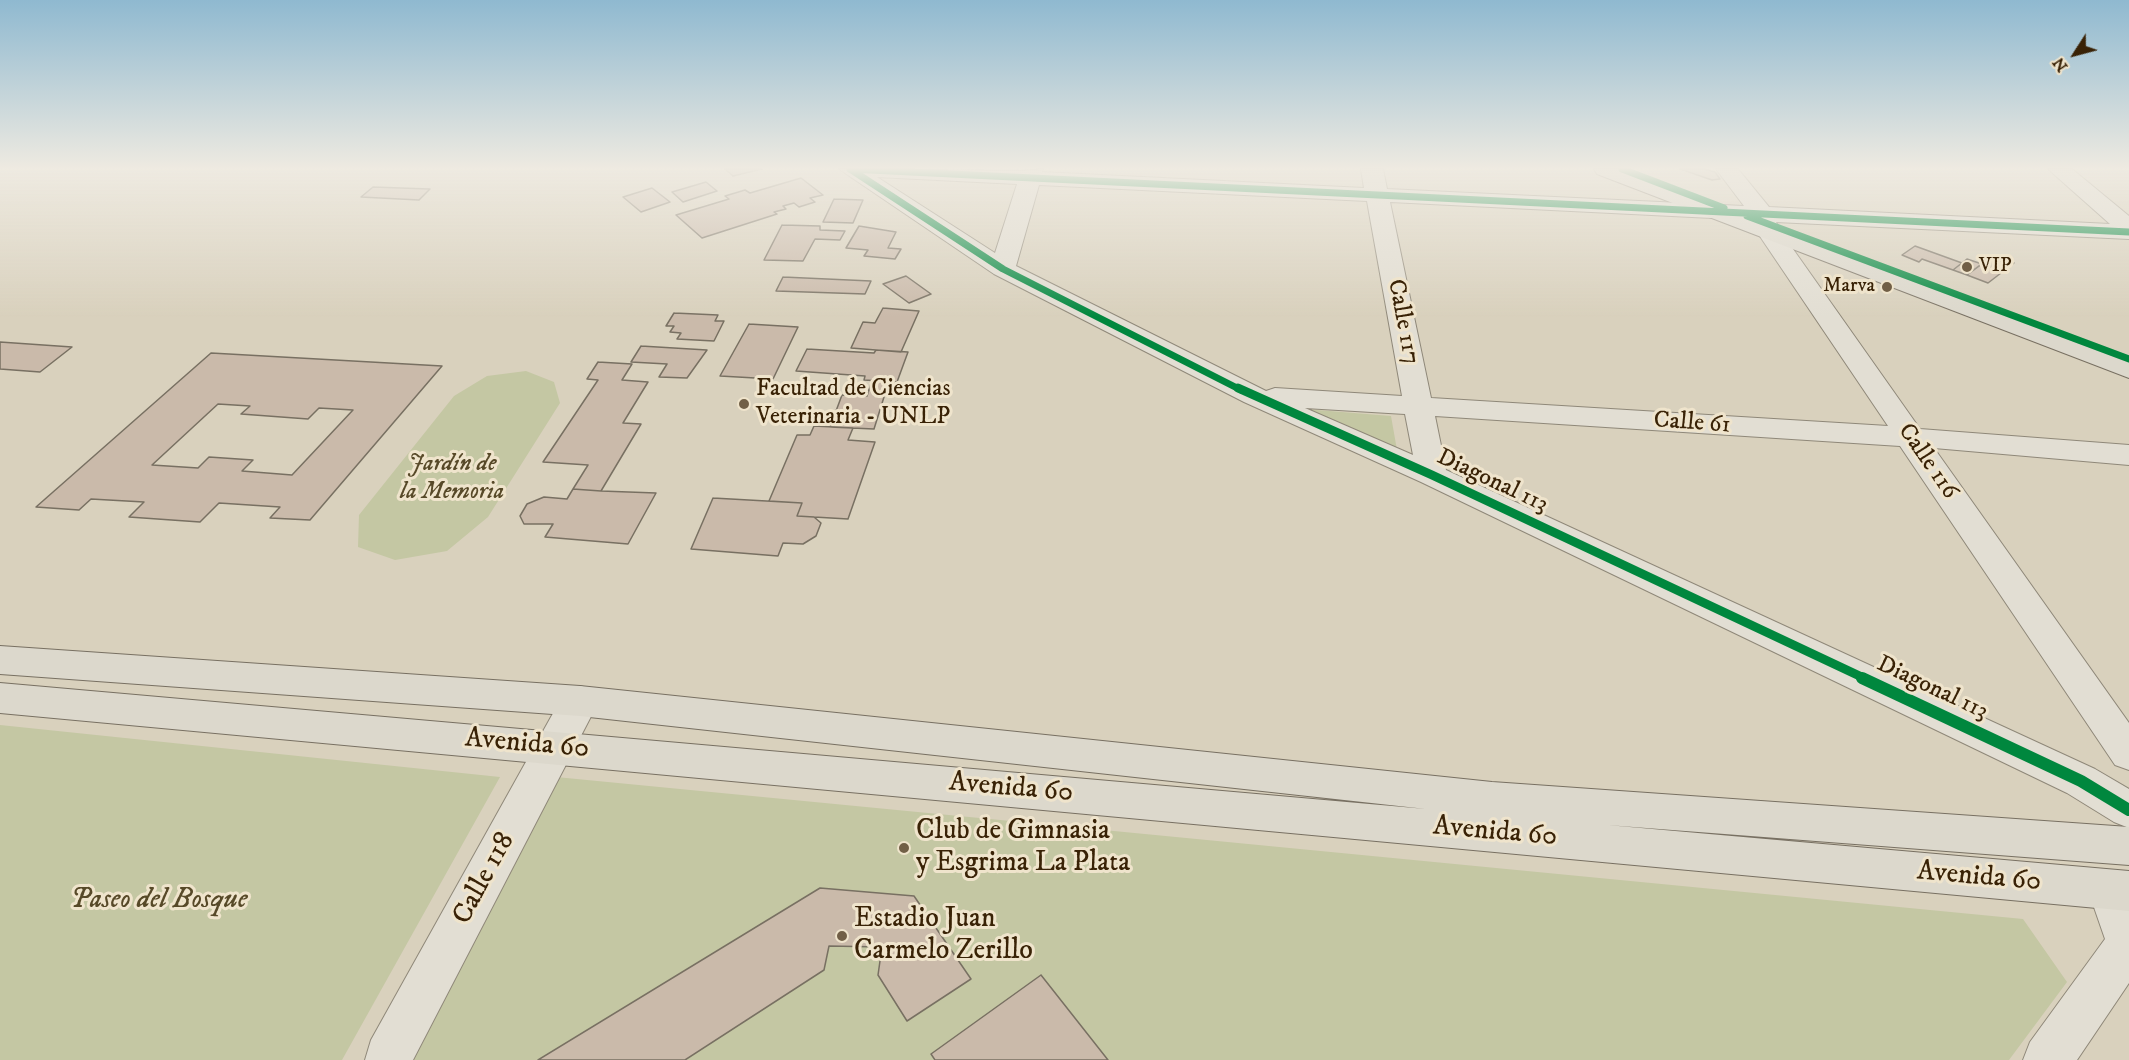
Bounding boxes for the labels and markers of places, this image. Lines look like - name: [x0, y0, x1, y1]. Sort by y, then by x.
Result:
- place label: VIP: [1979, 255, 2012, 279]
- marker: VIP: [1960, 260, 1974, 274]
- place label: Marva: [1823, 275, 1875, 299]
- marker: Marva: [1880, 280, 1894, 294]
- place label: Facultad de Ciencias Veterinaria - UNLP: [756, 376, 950, 432]
- marker: Facultad de Ciencias Veterinaria - UNLP: [737, 397, 751, 411]
- place label: Club de Gimnasia y Esgrima La Plata: [916, 815, 1130, 881]
- marker: Club de Gimnasia y Esgrima La Plata: [897, 841, 911, 855]
- place label: Estadio Juan Carmelo Zerillo: [854, 903, 1033, 969]
- marker: Estadio Juan Carmelo Zerillo: [835, 929, 849, 943]

